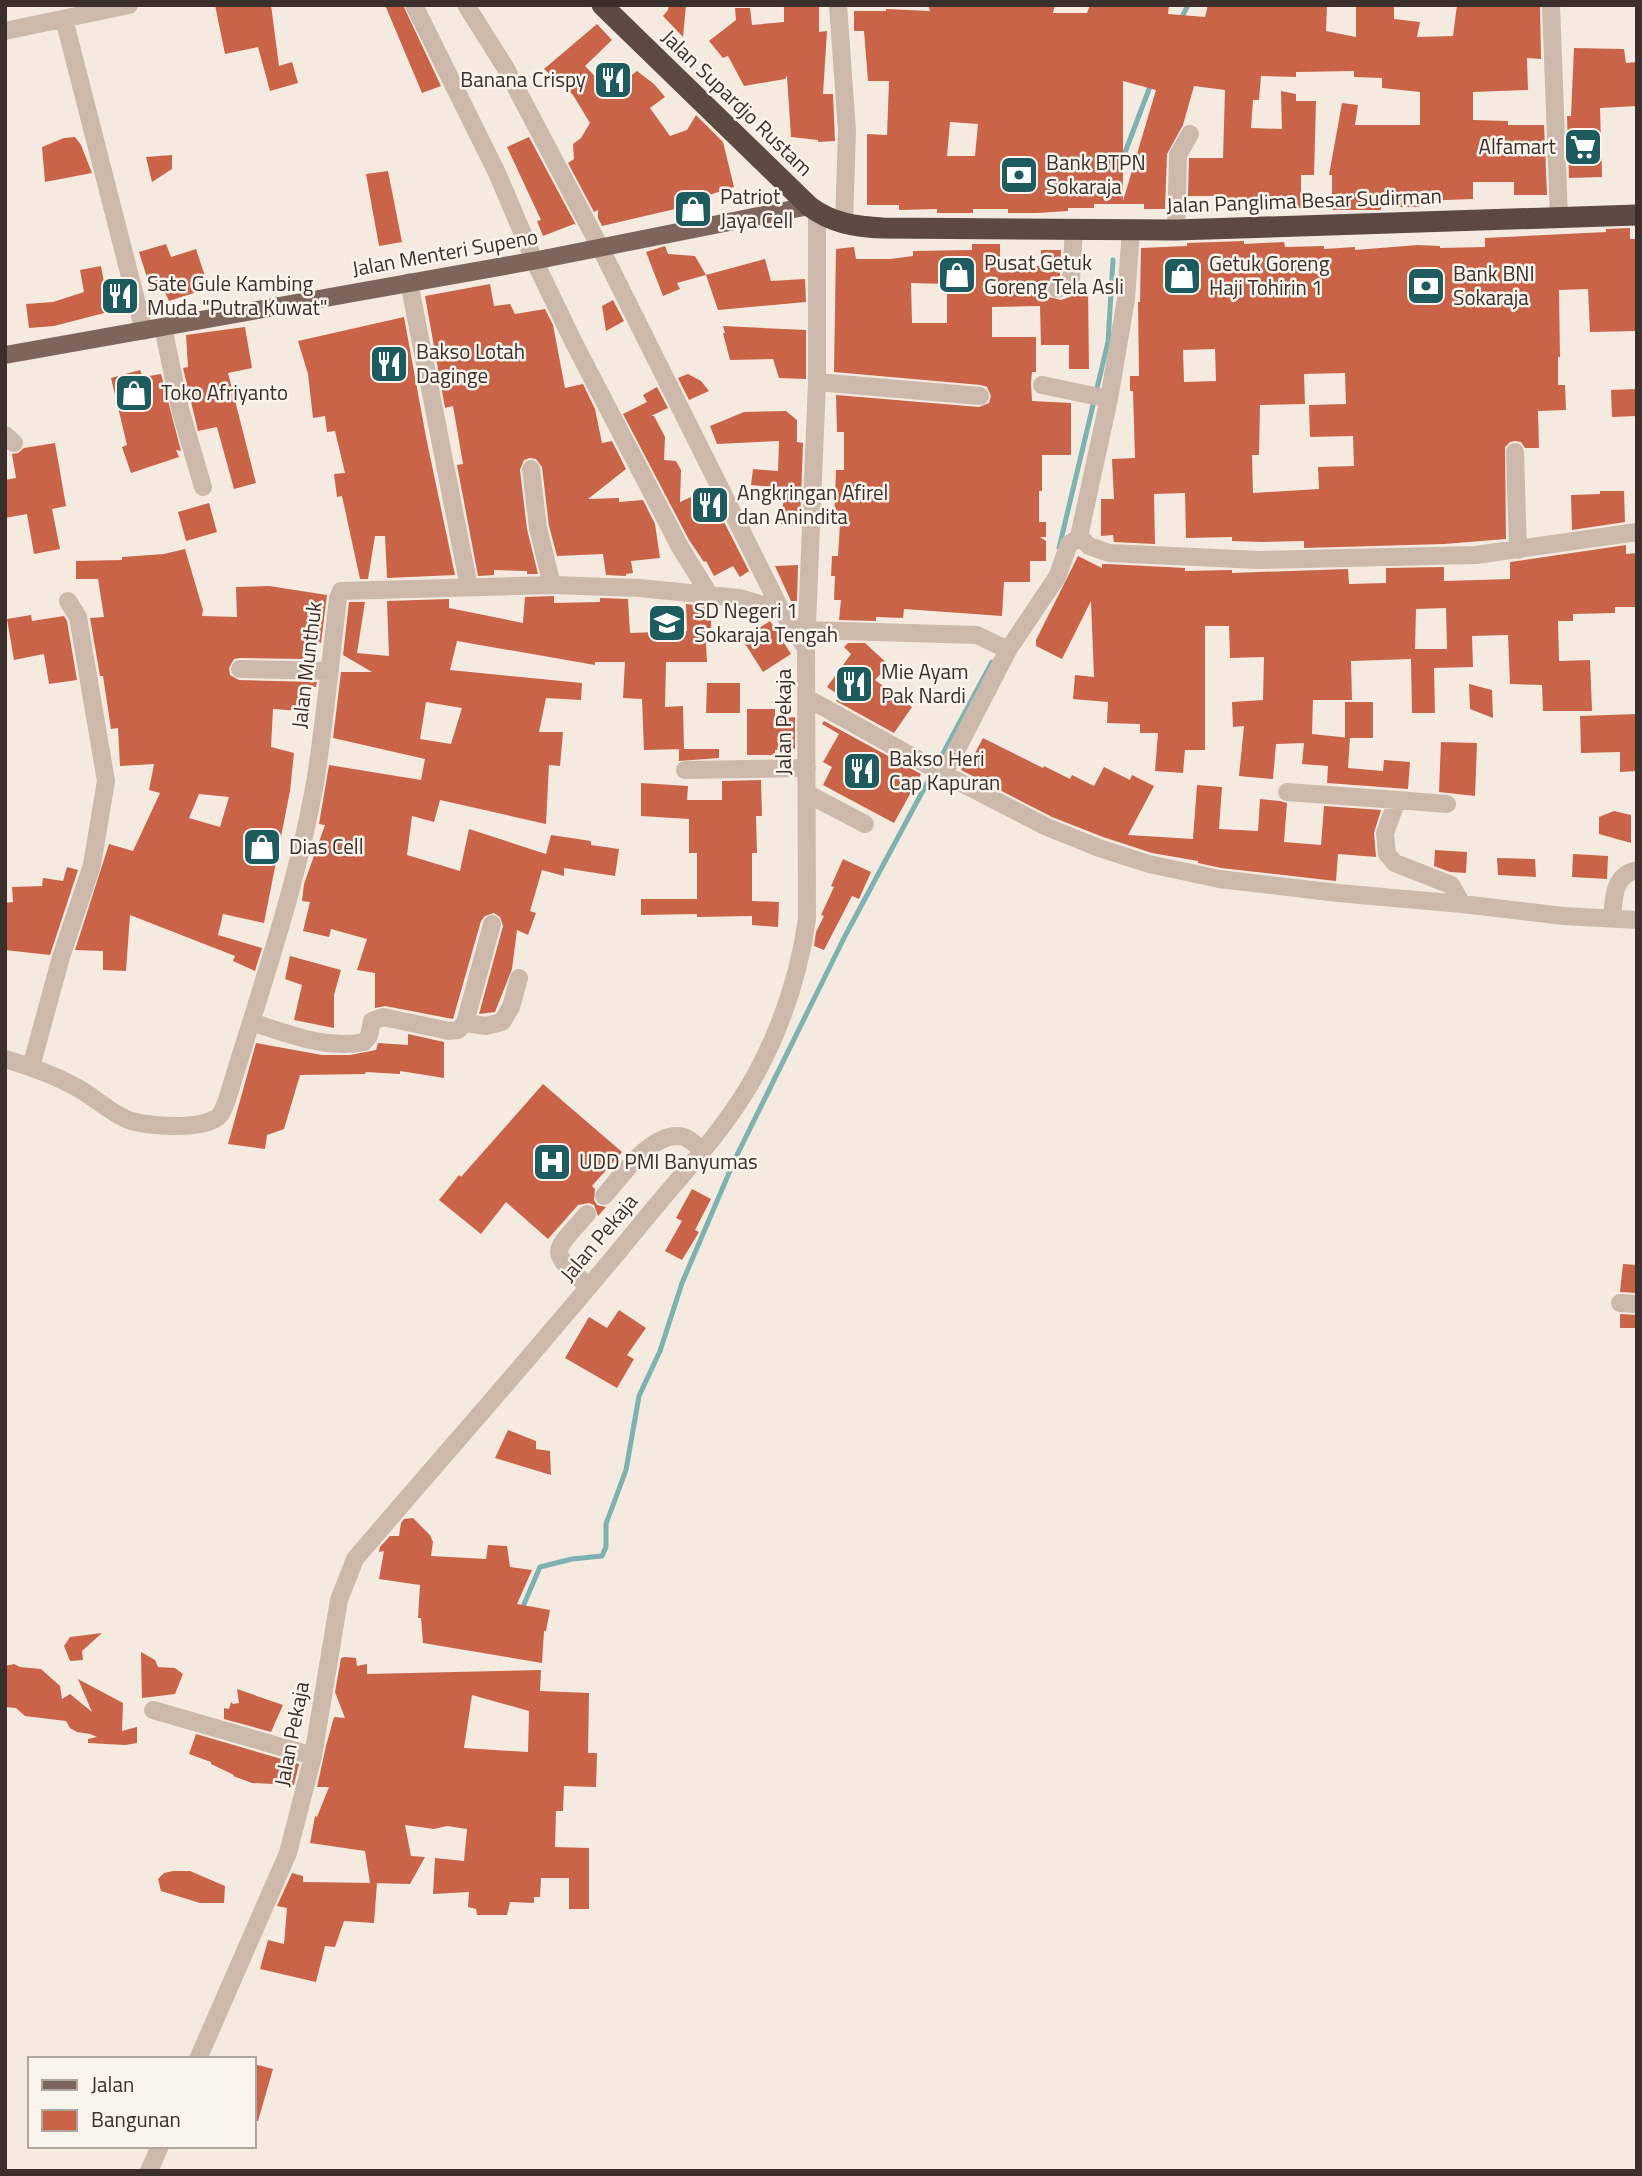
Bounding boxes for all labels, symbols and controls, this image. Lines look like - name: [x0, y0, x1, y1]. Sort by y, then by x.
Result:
- street label: Jalan Supardjo Rustam: [655, 21, 821, 183]
- restaurant icon: Banana Crispy: [592, 59, 634, 101]
- place label: Banana Crispy: [460, 63, 586, 95]
- supermarket icon: Alfamart: [1562, 126, 1604, 168]
- place label: Alfamart: [1478, 130, 1557, 162]
- place label: Bank BTPN Sokaraja: [1046, 146, 1146, 202]
- bank icon: Bank BTPN Sokaraja: [998, 154, 1040, 196]
- street label: Jalan Panglima Besar Sudirman: [1166, 179, 1442, 221]
- place label: Patriot Jaya Cell: [720, 180, 793, 236]
- shop icon: Patriot Jaya Cell: [672, 188, 714, 230]
- street label: Jalan Menteri Supeno: [349, 220, 540, 284]
- place label: Pusat Getuk Goreng Tela Asli: [984, 246, 1124, 302]
- place label: Getuk Goreng Haji Tohirin 1: [1209, 247, 1330, 303]
- shop icon: Pusat Getuk Goreng Tela Asli: [936, 254, 978, 296]
- shop icon: Getuk Goreng Haji Tohirin 1: [1161, 255, 1203, 297]
- place label: Bank BNI Sokaraja: [1453, 257, 1535, 313]
- bank icon: Bank BNI Sokaraja: [1405, 265, 1447, 307]
- place label: Sate Gule Kambing Muda "Putra Kuwat": [147, 267, 328, 323]
- restaurant icon: Sate Gule Kambing Muda "Putra Kuwat": [99, 275, 141, 317]
- place label: Bakso Lotah Daginge: [416, 335, 525, 391]
- restaurant icon: Bakso Lotah Daginge: [368, 343, 410, 385]
- shop icon: Toko Afriyanto: [113, 372, 155, 414]
- place label: Toko Afriyanto: [161, 376, 288, 408]
- place label: Angkringan Afirel dan Anindita: [737, 476, 888, 532]
- restaurant icon: Angkringan Afirel dan Anindita: [689, 484, 731, 526]
- place label: SD Negeri 1 Sokaraja Tengah: [694, 594, 838, 650]
- street label: Jalan Munthuk: [282, 600, 330, 730]
- school or university icon: SD Negeri 1 Sokaraja Tengah: [646, 602, 688, 644]
- place label: Mie Ayam Pak Nardi: [881, 655, 969, 711]
- restaurant icon: Mie Ayam Pak Nardi: [833, 663, 875, 705]
- street label: Jalan Pekaja: [767, 668, 799, 775]
- place label: Bakso Heri Cap Kapuran: [889, 742, 1000, 798]
- restaurant icon: Bakso Heri Cap Kapuran: [841, 750, 883, 792]
- shop icon: Dias Cell: [241, 826, 283, 868]
- place label: Dias Cell: [289, 830, 364, 862]
- hospital icon: UDD PMI Banyumas: [531, 1141, 573, 1183]
- place label: UDD PMI Banyumas: [579, 1145, 758, 1177]
- street label: Jalan Pekaja: [552, 1186, 645, 1288]
- street label: Jalan Pekaja: [265, 1678, 317, 1789]
- legend: [28, 2057, 256, 2148]
- text: Jalan: [91, 2068, 134, 2100]
- text: Bangunan: [91, 2103, 181, 2135]

